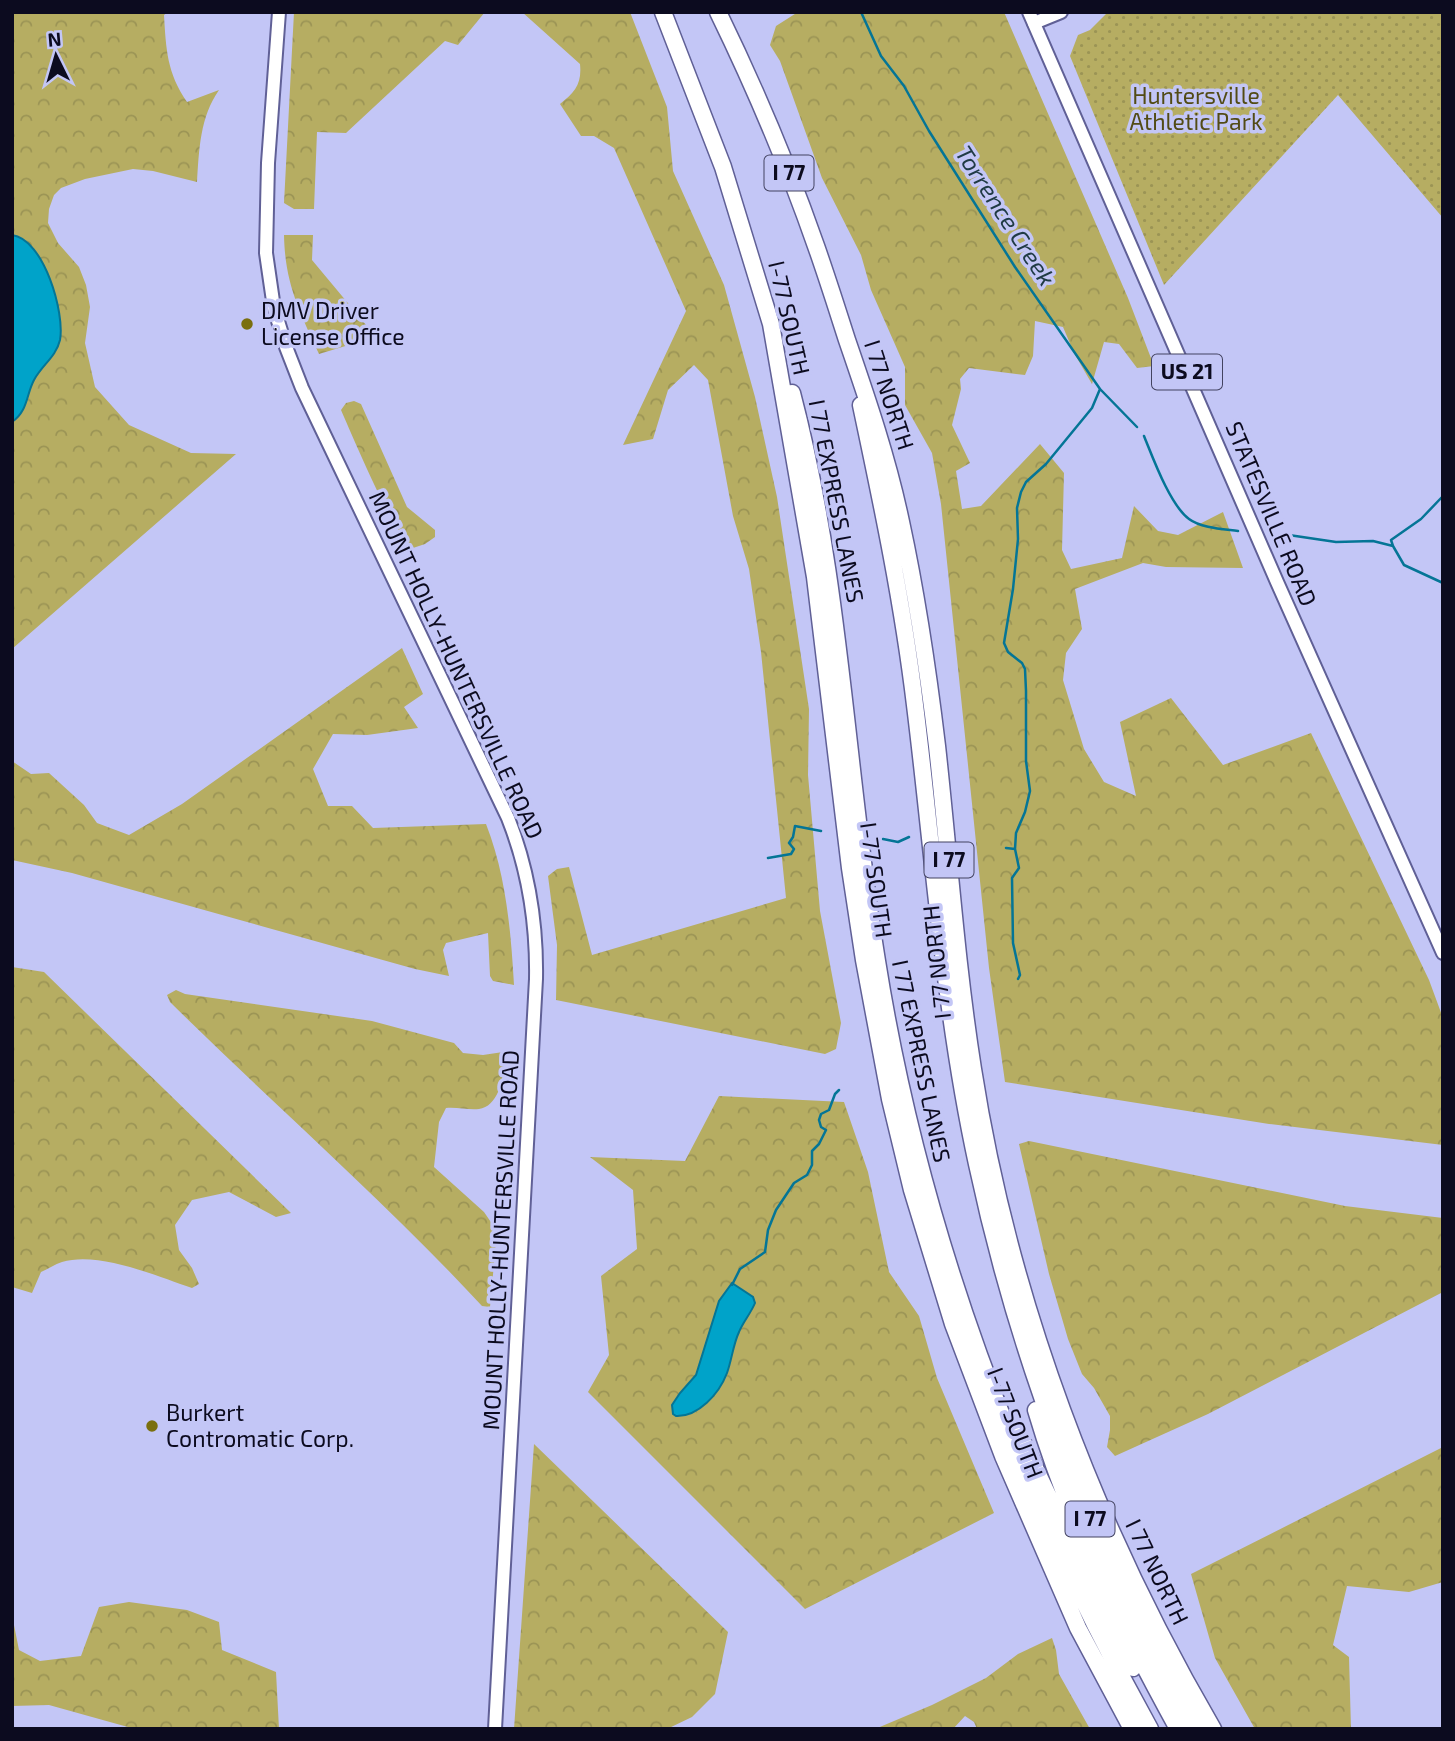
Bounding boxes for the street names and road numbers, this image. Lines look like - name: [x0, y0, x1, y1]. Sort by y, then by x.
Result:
- road number: I 77: [764, 156, 814, 190]
- street label: I-77 SOUTH: [763, 258, 817, 378]
- street label: I 77 NORTH: [859, 336, 921, 453]
- road number: US 21: [1152, 354, 1222, 390]
- street label: I 77 EXPRESS LANES: [804, 397, 870, 605]
- street label: STATESVILLE ROAD: [1220, 417, 1323, 610]
- street label: MOUNT HOLLY-HUNTERSVILLE ROAD: [364, 486, 550, 843]
- street label: I-77 SOUTH: [855, 820, 899, 939]
- road number: I 77: [925, 842, 974, 878]
- street label: I 77 NORTH: [916, 904, 956, 1020]
- street label: I 77 EXPRESS LANES: [887, 957, 957, 1165]
- street label: MOUNT HOLLY-HUNTERSVILLE ROAD: [476, 1049, 524, 1431]
- street label: I-77 SOUTH: [982, 1363, 1050, 1482]
- road number: I 77: [1066, 1502, 1114, 1536]
- street label: I 77 NORTH: [1120, 1514, 1195, 1629]

